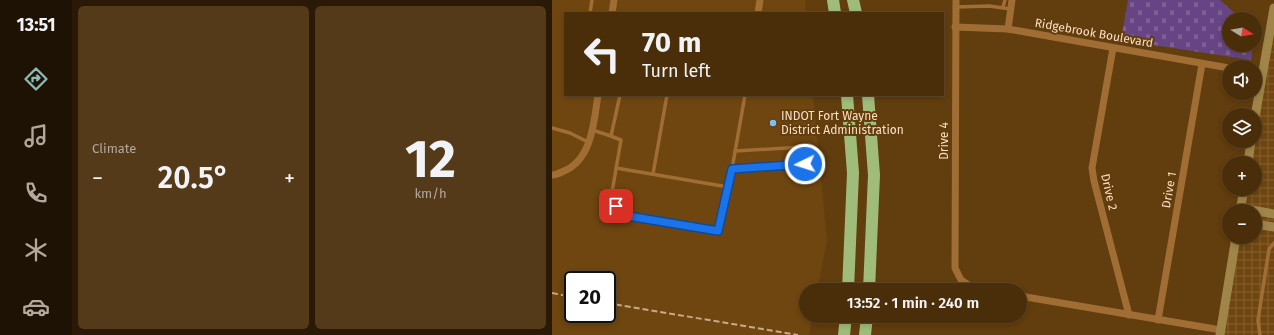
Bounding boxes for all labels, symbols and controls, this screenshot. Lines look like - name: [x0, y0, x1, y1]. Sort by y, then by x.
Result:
- north arrow: [1222, 12, 1262, 52]
- map controls: [1222, 12, 1262, 244]
- text: 13:51: [16, 14, 56, 36]
- street label: Ridgebrook Boulevard: [1034, 16, 1154, 50]
- text: 70 m: [642, 26, 701, 59]
- icon: left: [576, 28, 628, 80]
- text: Turn left: [642, 60, 711, 82]
- button: sound: [1222, 60, 1262, 100]
- icon: directions: [22, 65, 50, 93]
- button: layers: [1222, 108, 1262, 148]
- place label: INDOT Fort Wayne District Administration: [781, 109, 904, 137]
- marker: INDOT Fort Wayne District Administration: [768, 118, 778, 128]
- icon: music: [22, 122, 50, 150]
- street label: Drive 4: [937, 122, 951, 160]
- text: 12: [405, 128, 456, 191]
- text: Climate: [92, 141, 136, 156]
- position arrow: [784, 143, 826, 185]
- button: +: [1222, 156, 1262, 196]
- text: 20.5°: [158, 160, 229, 196]
- text: −: [92, 165, 103, 192]
- text: +: [284, 165, 295, 192]
- street label: Drive 1: [1159, 171, 1179, 209]
- street label: Drive 2: [1098, 172, 1120, 212]
- icon: phone: [22, 179, 50, 207]
- text: km/h: [414, 186, 447, 201]
- pin: [599, 189, 633, 223]
- icon: arrive: [605, 195, 627, 217]
- button: −: [1222, 204, 1262, 244]
- icon: climate: [22, 236, 50, 264]
- speed limit sign: 20: [564, 271, 616, 323]
- icon: car: [22, 293, 50, 321]
- text: 13:52 · 1 min · 240 m: [847, 294, 979, 312]

